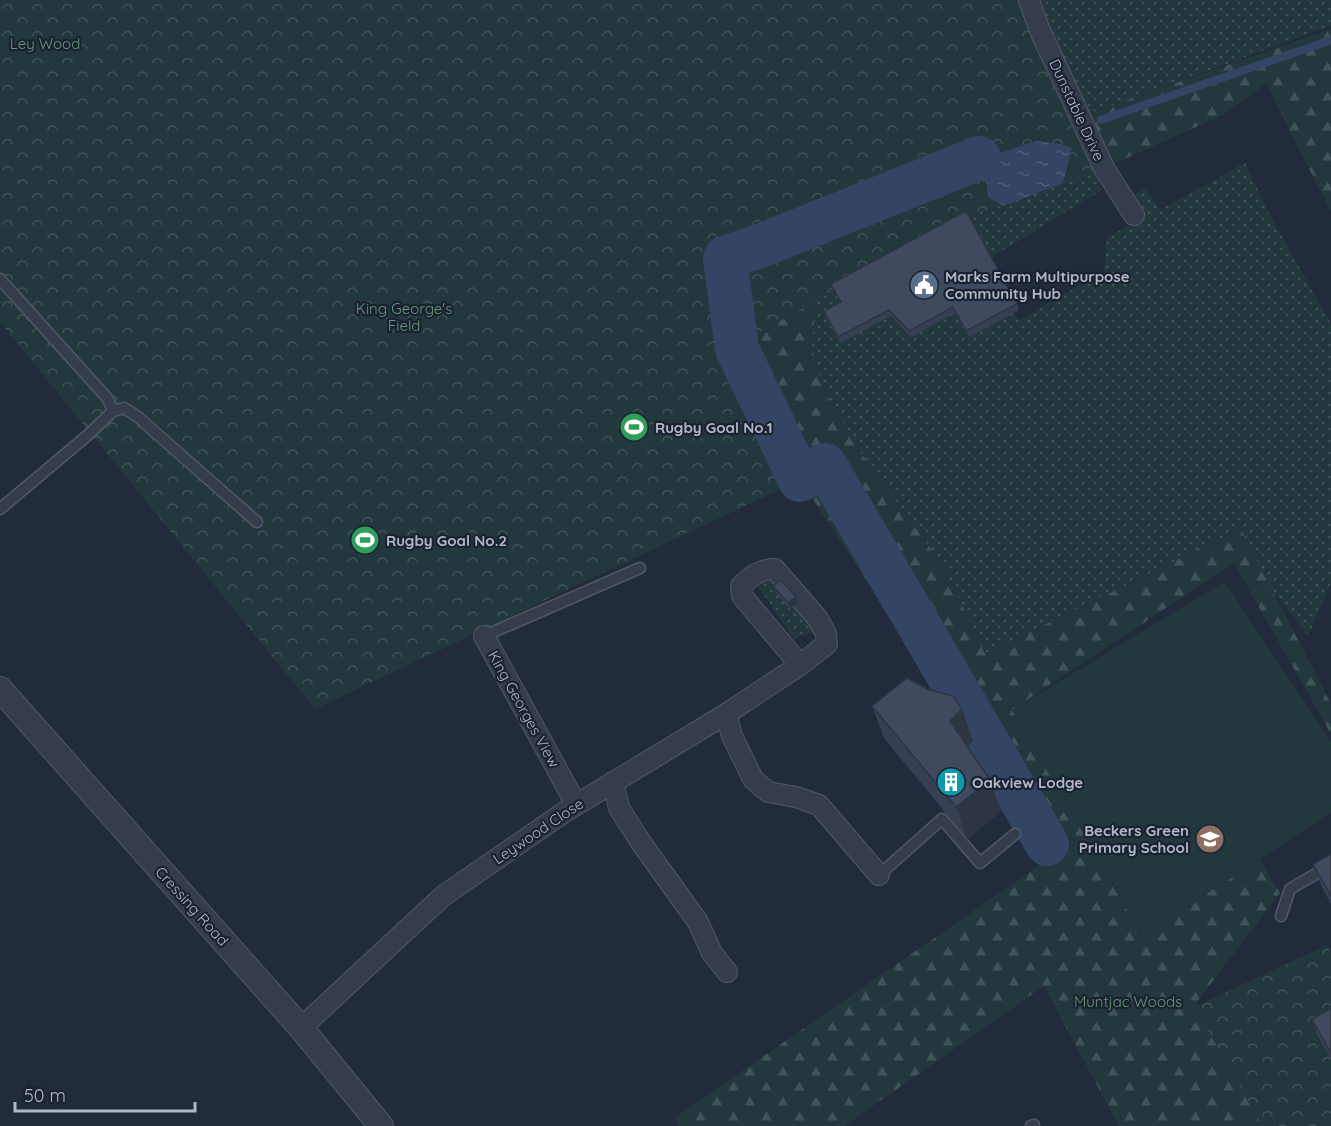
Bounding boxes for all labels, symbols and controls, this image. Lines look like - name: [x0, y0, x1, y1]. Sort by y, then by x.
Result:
- park label: Ley Wood: [10, 34, 80, 53]
- street label: Dunstable Drive: [1045, 56, 1109, 164]
- place label: Marks Farm Multipurpose Community Hub: [945, 267, 1130, 303]
- public building icon: Marks Farm Multipurpose Community Hub: [908, 269, 940, 301]
- park label: King George's Field: [356, 299, 452, 335]
- sports icon: Rugby Goal No.1: [618, 411, 650, 443]
- place label: Rugby Goal No.1: [655, 418, 772, 437]
- sports icon: Rugby Goal No.2: [349, 524, 381, 556]
- place label: Rugby Goal No.2: [386, 531, 507, 550]
- street label: King Georges View: [484, 647, 564, 771]
- building icon: Oakview Lodge: [935, 766, 967, 798]
- place label: Oakview Lodge: [972, 773, 1083, 792]
- street label: Leywood Close: [489, 794, 587, 868]
- place label: Beckers Green Primary School: [1079, 821, 1189, 857]
- school or university icon: Beckers Green Primary School: [1194, 823, 1226, 855]
- street label: Cressing Road: [151, 862, 233, 950]
- park label: Muntjac Woods: [1074, 992, 1182, 1011]
- scale bar: [15, 1075, 195, 1113]
- text: 50 m: [24, 1084, 66, 1107]

